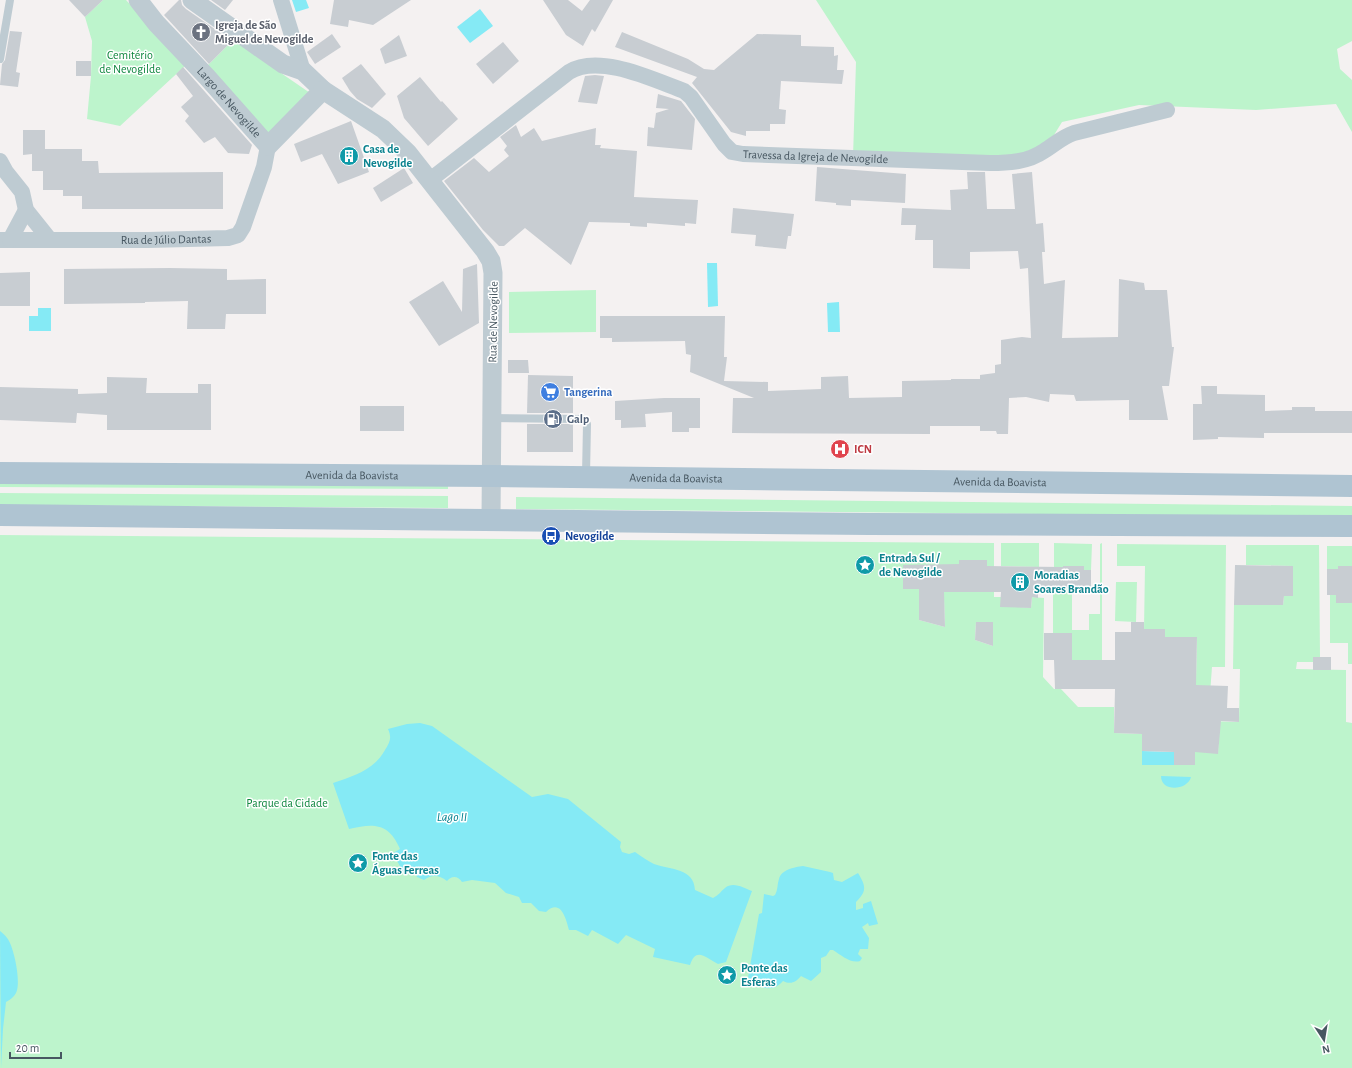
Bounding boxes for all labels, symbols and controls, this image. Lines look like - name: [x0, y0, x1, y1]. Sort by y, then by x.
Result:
- place label: Igreja de São Miguel de Nevogilde: [215, 19, 314, 45]
- church icon: Igreja de São Miguel de Nevogilde: [190, 21, 212, 43]
- park label: Cemitério de Nevogilde: [99, 49, 161, 75]
- street label: Largo de Nevogilde: [195, 65, 263, 140]
- place label: Casa de Nevogilde: [363, 143, 412, 169]
- building icon: Casa de Nevogilde: [338, 145, 360, 167]
- street label: Travessa da Igreja de Nevogilde: [743, 148, 888, 165]
- street label: Rua de Júlio Dantas: [121, 232, 211, 246]
- street label: Rua de Nevogilde: [486, 281, 500, 363]
- supermarket icon: Tangerina: [539, 381, 561, 403]
- place label: Tangerina: [564, 386, 613, 398]
- fuel station icon: Galp: [542, 408, 564, 430]
- place label: Galp: [567, 413, 589, 425]
- hospital icon: ICN: [829, 438, 851, 460]
- place label: ICN: [854, 443, 872, 455]
- street label: Avenida da Boavista: [305, 469, 399, 481]
- street label: Avenida da Boavista: [629, 472, 723, 485]
- street label: Avenida da Boavista: [953, 475, 1047, 488]
- bus stop icon: Nevogilde: [540, 525, 562, 547]
- place label: Nevogilde: [565, 530, 614, 542]
- place label: Entrada Sul / de Nevogilde: [879, 552, 942, 578]
- place icon: Entrada Sul / de Nevogilde: [854, 554, 876, 576]
- place label: Moradias Soares Brandão: [1034, 569, 1109, 595]
- building icon: Moradias Soares Brandão: [1009, 571, 1031, 593]
- park label: Parque da Cidade: [246, 797, 328, 809]
- water label: Lago II: [437, 811, 467, 824]
- place label: Fonte das Águas Ferreas: [372, 850, 439, 876]
- place icon: Fonte das Águas Ferreas: [347, 852, 369, 874]
- place label: Ponte das Esferas: [741, 962, 788, 988]
- place icon: Ponte das Esferas: [716, 964, 738, 986]
- north arrow: [1304, 1020, 1344, 1060]
- scale bar: [10, 1034, 61, 1060]
- text: 20 m: [16, 1042, 39, 1054]
- text: N: [1321, 1043, 1331, 1055]

